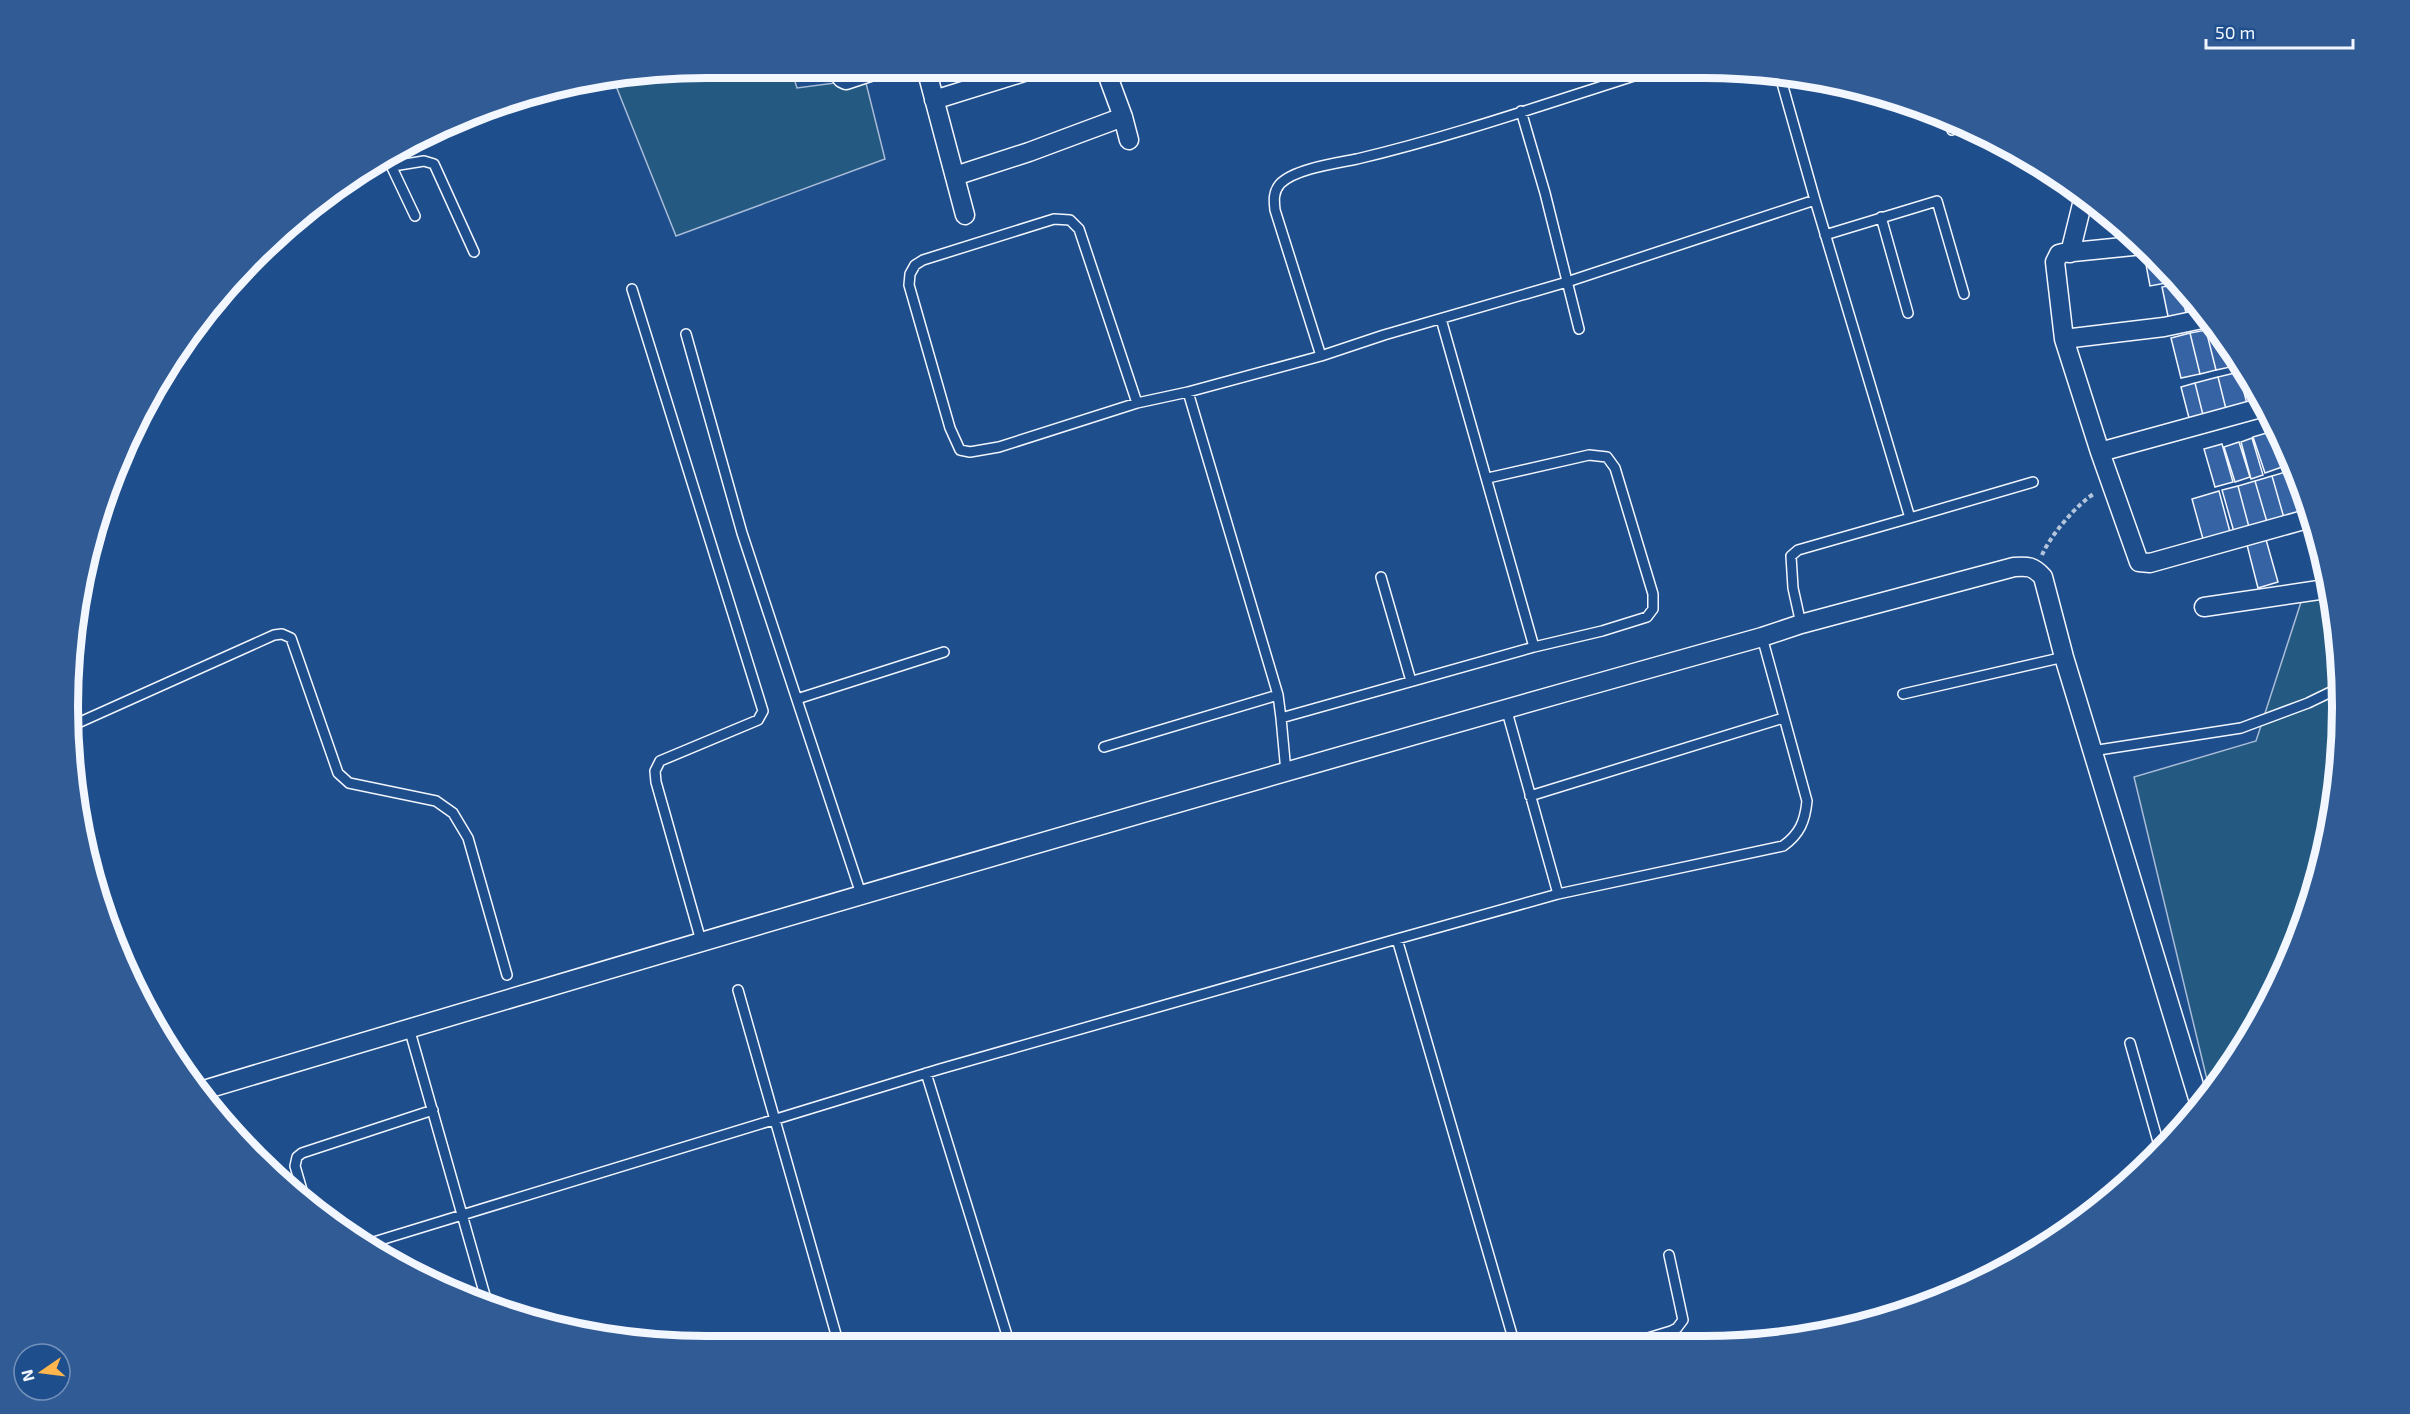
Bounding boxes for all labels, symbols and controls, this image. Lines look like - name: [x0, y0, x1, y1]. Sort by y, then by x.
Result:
- scale bar: [2206, 12, 2353, 50]
- text: 50 m: [2215, 21, 2255, 43]
- north arrow: [12, 1342, 72, 1402]
- text: N: [16, 1368, 38, 1384]

